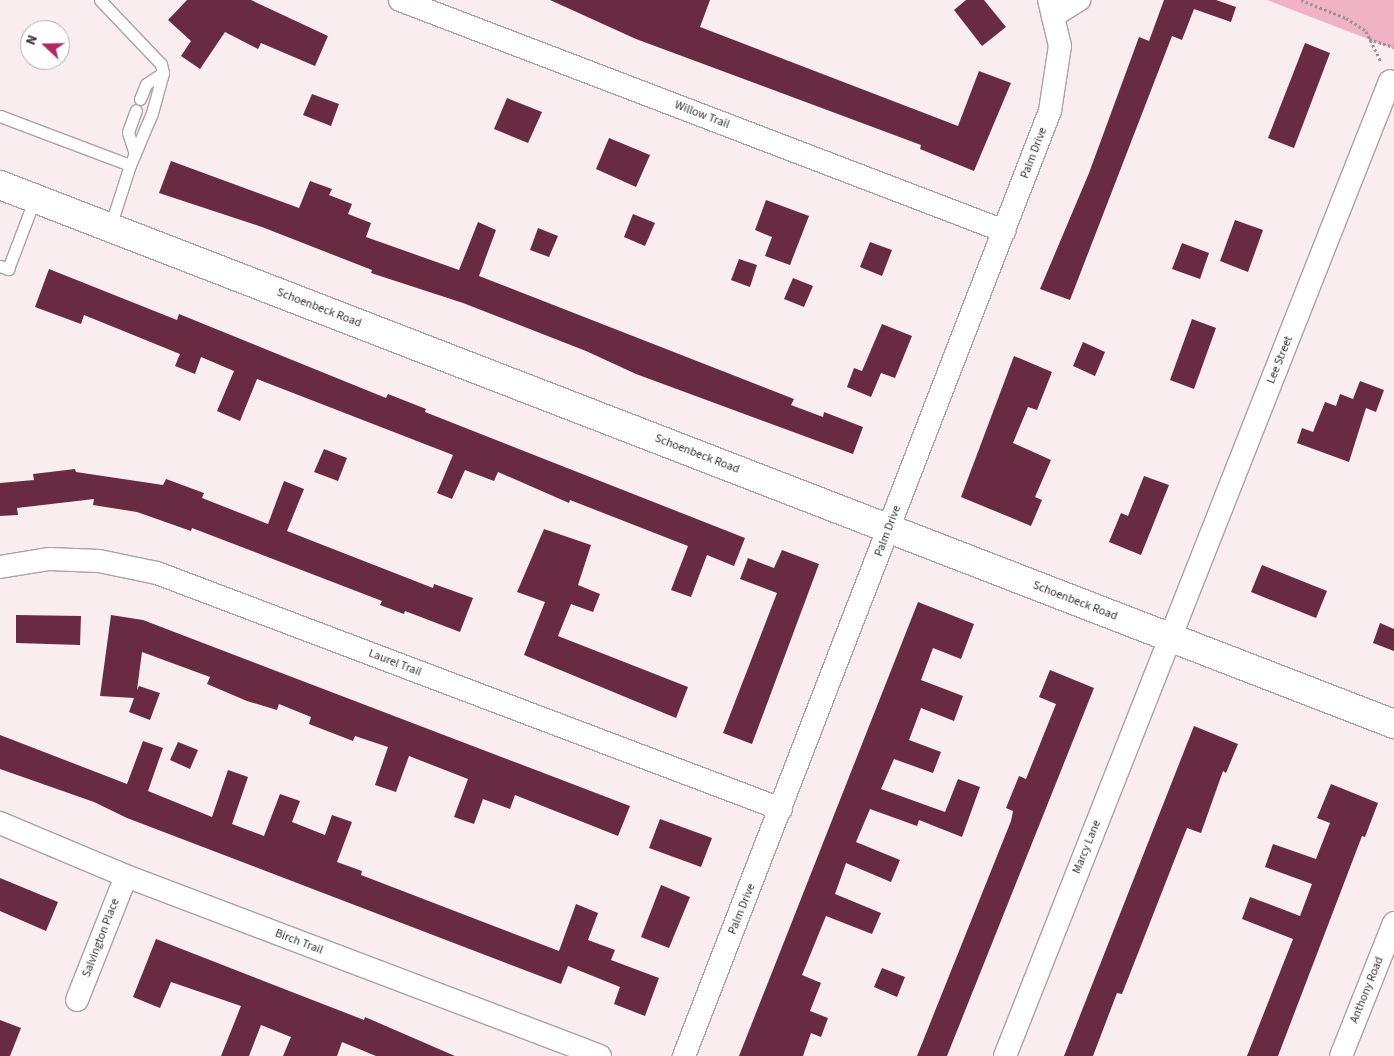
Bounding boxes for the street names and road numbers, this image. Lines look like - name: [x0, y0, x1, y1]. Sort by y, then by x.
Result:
- street label: Willow Trail: [672, 98, 732, 132]
- street label: Palm Drive: [1018, 125, 1050, 181]
- street label: Schoenbeck Road: [275, 285, 363, 331]
- street label: Lee Street: [1264, 334, 1296, 386]
- street label: Schoenbeck Road: [653, 431, 741, 477]
- street label: Palm Drive: [872, 503, 904, 559]
- street label: Schoenbeck Road: [1031, 578, 1119, 624]
- street label: Laurel Trail: [366, 646, 424, 680]
- street label: Marcy Lane: [1070, 818, 1104, 876]
- street label: Palm Drive: [725, 881, 759, 937]
- street label: Salvington Place: [79, 897, 123, 979]
- street label: Birch Trail: [273, 926, 325, 958]
- street label: Anthony Road: [1347, 955, 1387, 1025]

